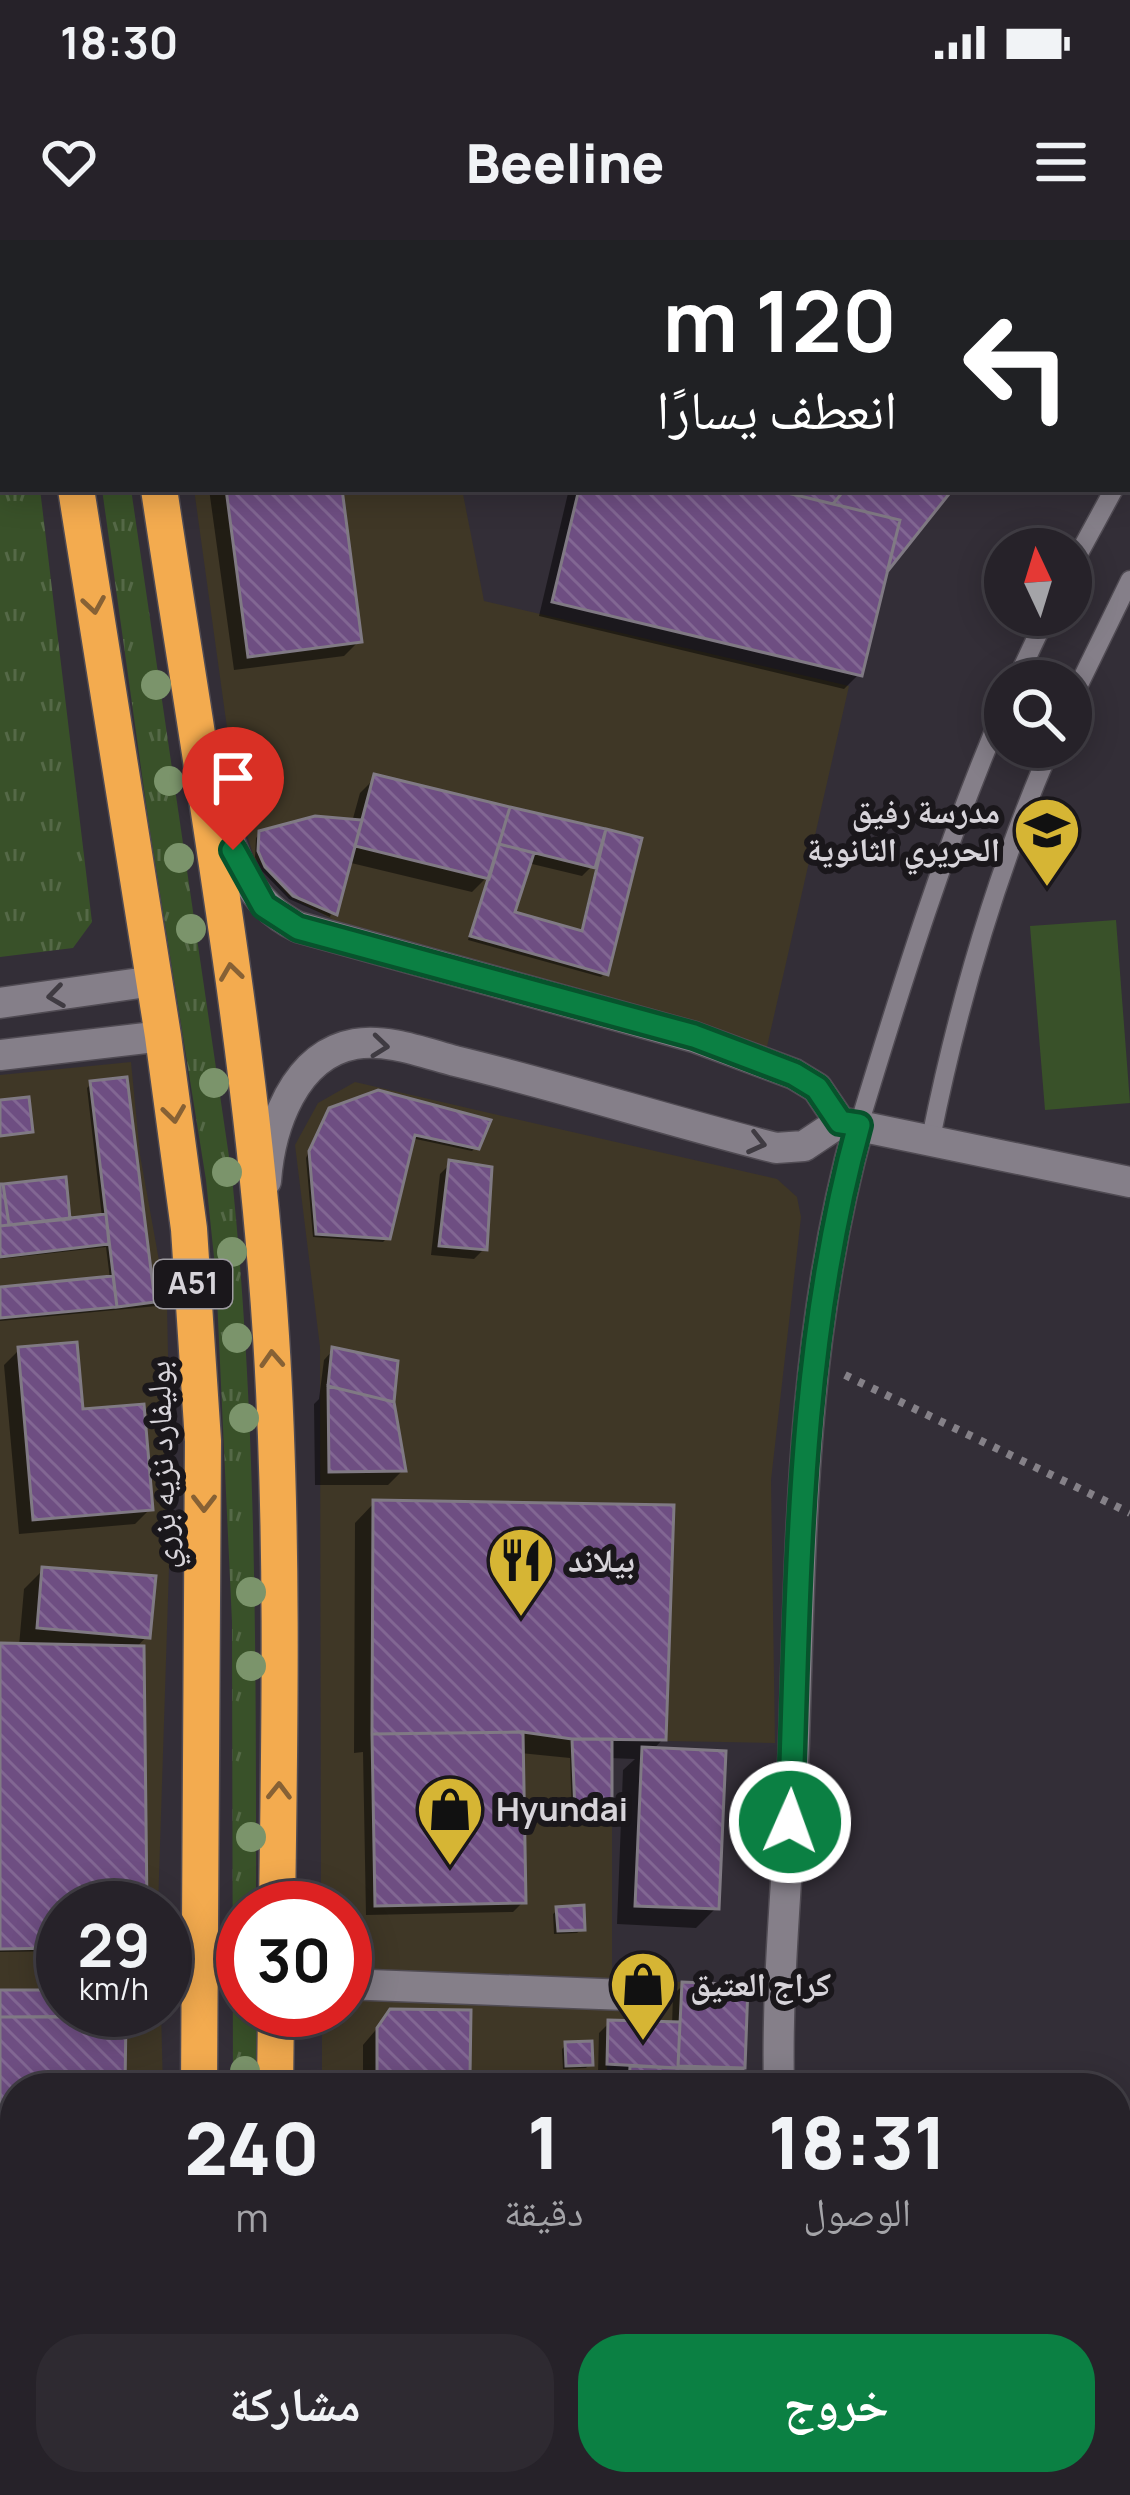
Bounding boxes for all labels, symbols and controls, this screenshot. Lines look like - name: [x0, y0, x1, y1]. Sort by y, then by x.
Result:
- text: 18:30: [60, 11, 178, 73]
- text: Beeline: [466, 125, 664, 199]
- icon: heart: [36, 129, 102, 195]
- icon: menu: [1028, 129, 1094, 195]
- text: 120 m: [663, 262, 897, 377]
- icon: left: [939, 288, 1095, 444]
- text: انعطف يسارًا: [656, 371, 897, 445]
- north arrow: [984, 528, 1092, 636]
- map controls: [984, 528, 1092, 768]
- one-way arrow: [80, 595, 106, 614]
- button: search: [984, 660, 1092, 768]
- pin: [182, 727, 284, 850]
- icon: arrive: [200, 745, 266, 811]
- place label: مدرسة رفيق الحريري الثانوية: [807, 788, 1000, 875]
- school or university icon: مدرسة رفيق الحريري الثانوية: [1012, 795, 1082, 889]
- one-way arrow: [219, 962, 245, 981]
- one-way arrow: [46, 982, 66, 1008]
- one-way arrow: [370, 1032, 389, 1058]
- one-way arrow: [160, 1105, 186, 1124]
- one-way arrow: [746, 1129, 766, 1154]
- road number: A51: [154, 1260, 232, 1308]
- one-way arrow: [260, 1349, 286, 1368]
- street label: بوليفارد نزيه بزري: [134, 1360, 191, 1570]
- one-way arrow: [191, 1495, 217, 1513]
- restaurant icon: بيلاند: [486, 1525, 556, 1619]
- place label: بيلاند: [568, 1537, 635, 1582]
- position arrow: [727, 1759, 853, 1885]
- shop icon: Hyundai: [415, 1774, 485, 1868]
- one-way arrow: [265, 1781, 291, 1800]
- place label: Hyundai: [496, 1786, 628, 1831]
- speed limit sign: 30: [216, 1881, 372, 2037]
- text: 29: [77, 1903, 151, 1985]
- shop icon: كراج العتيق: [608, 1949, 678, 2043]
- place label: كراج العتيق: [690, 1961, 832, 2006]
- text: km/h: [79, 1968, 149, 2009]
- text: 1: [527, 2092, 560, 2191]
- text: 18:31: [768, 2092, 946, 2191]
- text: 240: [185, 2098, 319, 2197]
- text: دقيقة: [504, 2184, 583, 2238]
- text: الوصول: [803, 2184, 911, 2238]
- text: m: [236, 2190, 269, 2244]
- button: مشاركة: [36, 2334, 554, 2472]
- button: خروج: [578, 2334, 1095, 2472]

